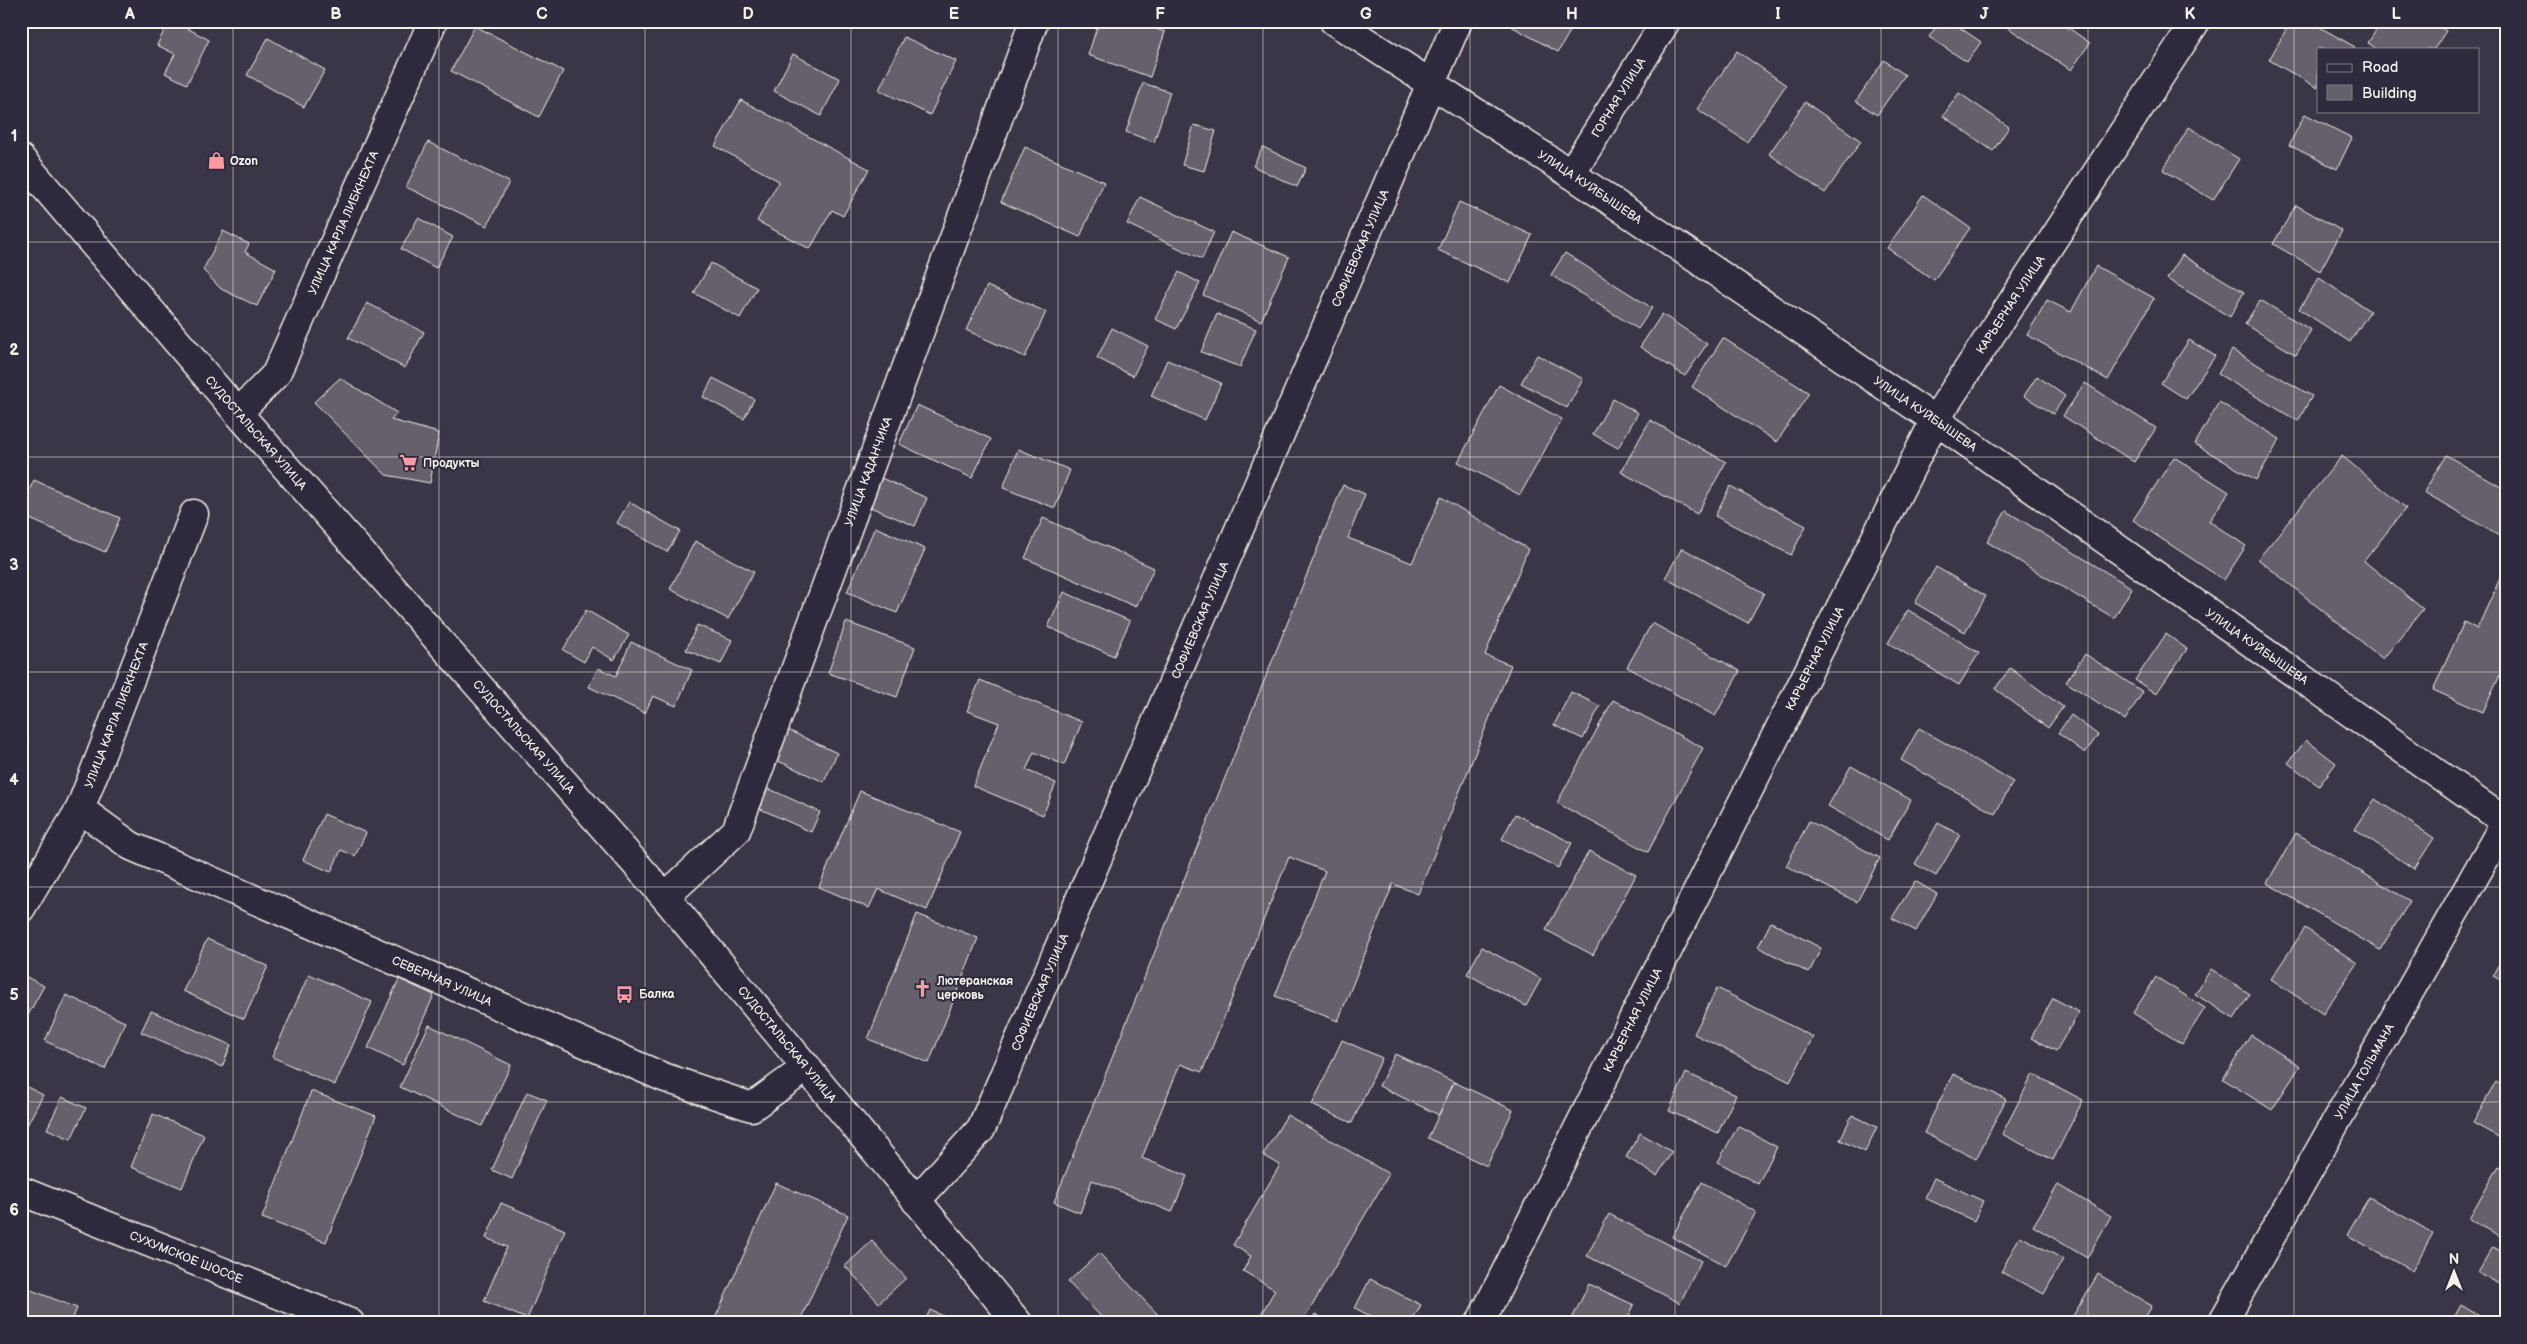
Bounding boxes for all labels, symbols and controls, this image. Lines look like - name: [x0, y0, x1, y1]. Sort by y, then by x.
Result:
- text: A: [124, 5, 135, 24]
- text: B: [330, 5, 342, 24]
- text: C: [536, 5, 548, 24]
- text: D: [742, 5, 754, 24]
- text: E: [949, 5, 959, 24]
- text: F: [1155, 5, 1165, 24]
- text: G: [1360, 5, 1372, 24]
- text: H: [1566, 5, 1578, 24]
- text: I: [1775, 5, 1781, 24]
- text: J: [1980, 5, 1989, 24]
- text: K: [2185, 5, 2196, 24]
- text: L: [2391, 5, 2401, 24]
- legend: [2317, 48, 2480, 112]
- street label: ГОРНАЯ УЛИЦА: [1589, 55, 1650, 140]
- text: Road: [2362, 58, 2398, 77]
- text: Building: [2362, 84, 2417, 103]
- text: 1: [11, 127, 17, 146]
- street label: УЛИЦА КУЙБЫШЕВА: [1535, 147, 1645, 228]
- street label: УЛИЦА КАРЛА ЛИБКНЕХТА: [305, 148, 383, 297]
- shop icon: Ozon: [206, 151, 226, 171]
- place label: Ozon: [230, 154, 258, 169]
- street label: СОФИЕВСКАЯ УЛИЦА: [1329, 187, 1393, 309]
- street label: КАРЬЕРНАЯ УЛИЦА: [1973, 252, 2049, 357]
- text: 2: [9, 341, 19, 360]
- street label: СУДОСТАЛЬСКАЯ УЛИЦА: [202, 373, 310, 494]
- street label: УЛИЦА КУЙБЫШЕВА: [1870, 374, 1980, 456]
- street label: УЛИЦА КАДАНЧИКА: [842, 414, 896, 529]
- supermarket icon: Продукты: [399, 453, 419, 473]
- place label: Продукты: [423, 456, 480, 471]
- text: 3: [9, 556, 19, 575]
- street label: СОФИЕВСКАЯ УЛИЦА: [1169, 559, 1233, 681]
- street label: КАРЬЕРНАЯ УЛИЦА: [1783, 604, 1848, 713]
- street label: УЛИЦА КУЙБЫШЕВА: [2202, 606, 2311, 689]
- street label: УЛИЦА КАРЛА ЛИБКНЕХТА: [82, 639, 152, 791]
- street label: СУДОСТАЛЬСКАЯ УЛИЦА: [469, 677, 578, 798]
- text: 4: [9, 771, 19, 790]
- street label: СОФИЕВСКАЯ УЛИЦА: [1009, 931, 1072, 1053]
- street label: СЕВЕРНАЯ УЛИЦА: [389, 953, 495, 1010]
- street label: КАРЬЕРНАЯ УЛИЦА: [1600, 965, 1666, 1075]
- place label: Лютеранская церковь: [936, 974, 1013, 1003]
- church icon: Лютеранская церковь: [913, 978, 933, 998]
- bus stop icon: Балка: [615, 984, 635, 1004]
- street label: СУДОСТАЛЬСКАЯ УЛИЦА: [734, 984, 840, 1107]
- text: 5: [9, 986, 19, 1005]
- place label: Балка: [639, 987, 676, 1002]
- street label: УЛИЦА ГОЛЬМАНА: [2332, 1021, 2398, 1122]
- text: 6: [9, 1201, 19, 1220]
- street label: СУХУМСКОЕ ШОССЕ: [127, 1228, 245, 1287]
- north arrow: [2430, 1246, 2480, 1296]
- text: N: [2449, 1251, 2459, 1268]

